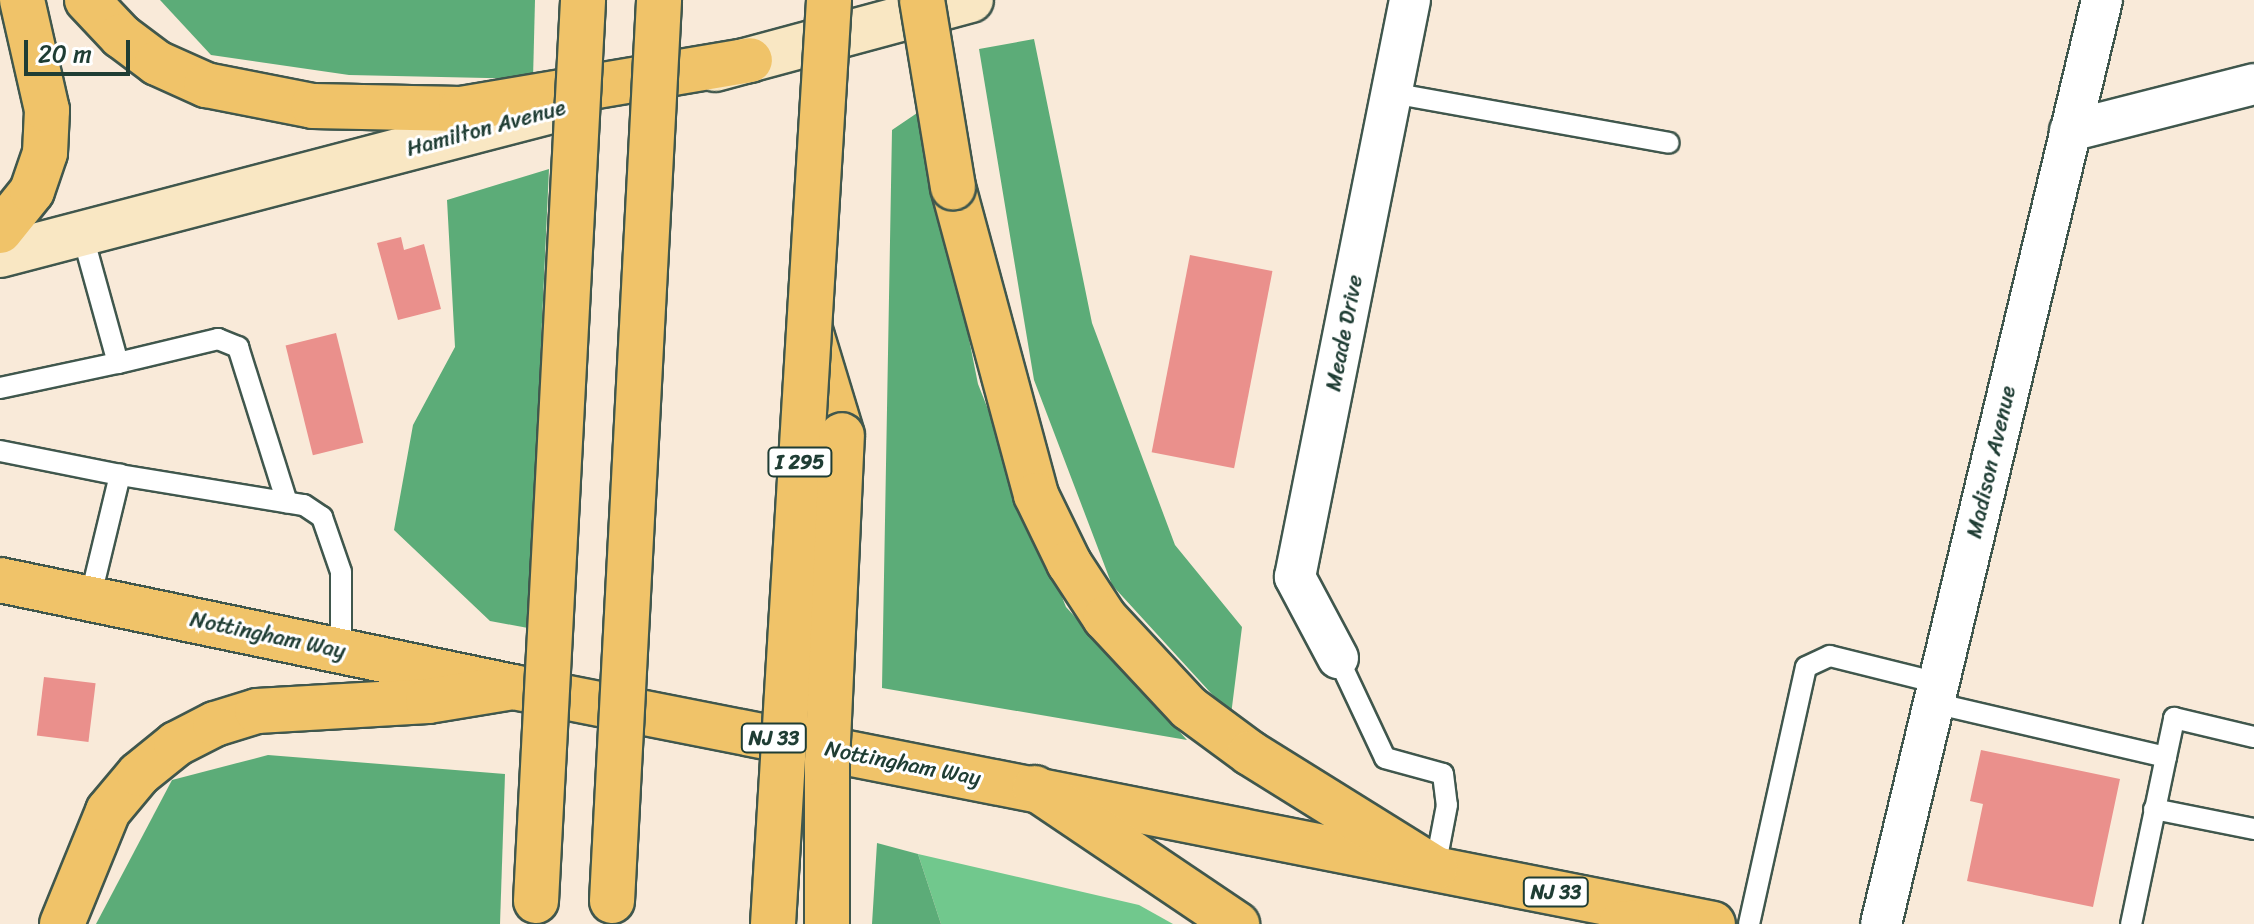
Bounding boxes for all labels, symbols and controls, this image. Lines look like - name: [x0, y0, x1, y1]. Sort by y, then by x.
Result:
- scale bar: [28, 24, 134, 74]
- text: 20 m: [38, 33, 92, 75]
- street label: Hamilton Avenue: [404, 94, 568, 162]
- street label: Meade Drive: [1320, 273, 1368, 393]
- street label: Madison Avenue: [1961, 383, 2021, 541]
- road number: I 295: [766, 446, 834, 478]
- street label: Nottingham Way: [188, 606, 348, 664]
- road number: NJ 33: [740, 722, 808, 754]
- street label: Nottingham Way: [823, 735, 983, 791]
- road number: NJ 33: [1522, 876, 1590, 908]

